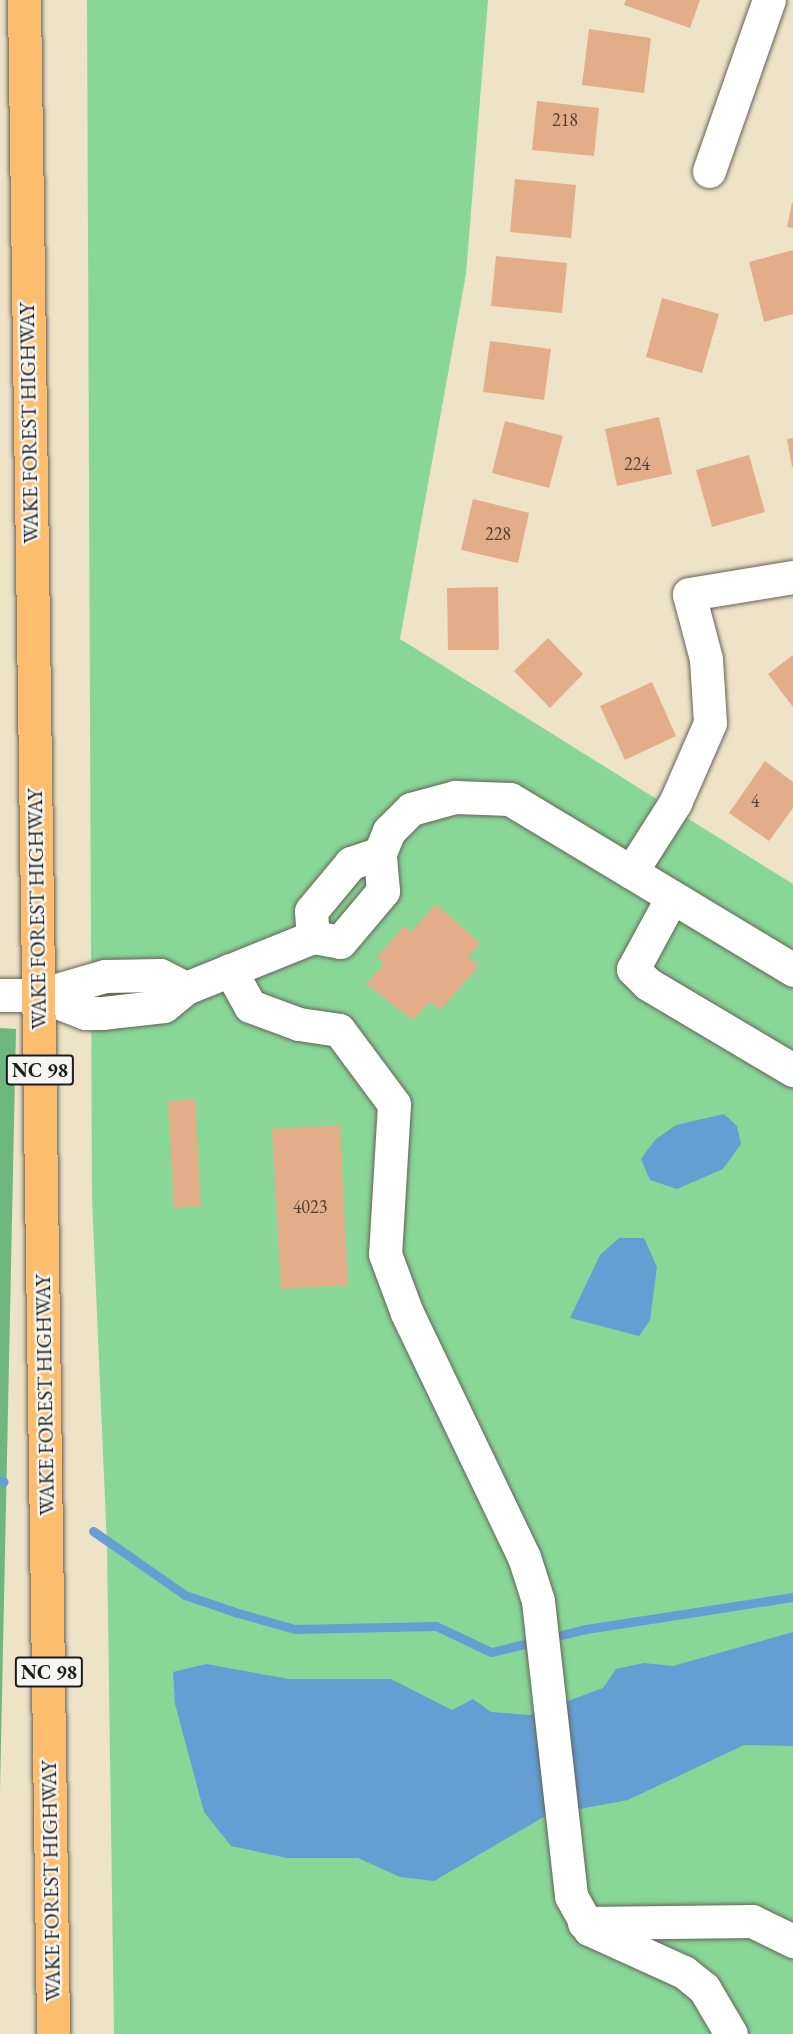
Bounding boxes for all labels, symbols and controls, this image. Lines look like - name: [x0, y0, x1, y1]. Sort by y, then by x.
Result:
- house number: 218: [552, 109, 578, 131]
- street label: WAKE FOREST HIGHWAY: [14, 302, 44, 544]
- house number: 224: [624, 453, 650, 475]
- house number: 228: [485, 523, 511, 545]
- street label: WAKE FOREST HIGHWAY: [22, 788, 52, 1030]
- house number: 4: [751, 790, 759, 812]
- road number: NC 98: [6, 1053, 74, 1087]
- house number: 4023: [293, 1196, 327, 1218]
- street label: WAKE FOREST HIGHWAY: [30, 1274, 60, 1516]
- road number: NC 98: [14, 1655, 84, 1689]
- street label: WAKE FOREST HIGHWAY: [36, 1760, 66, 2002]

